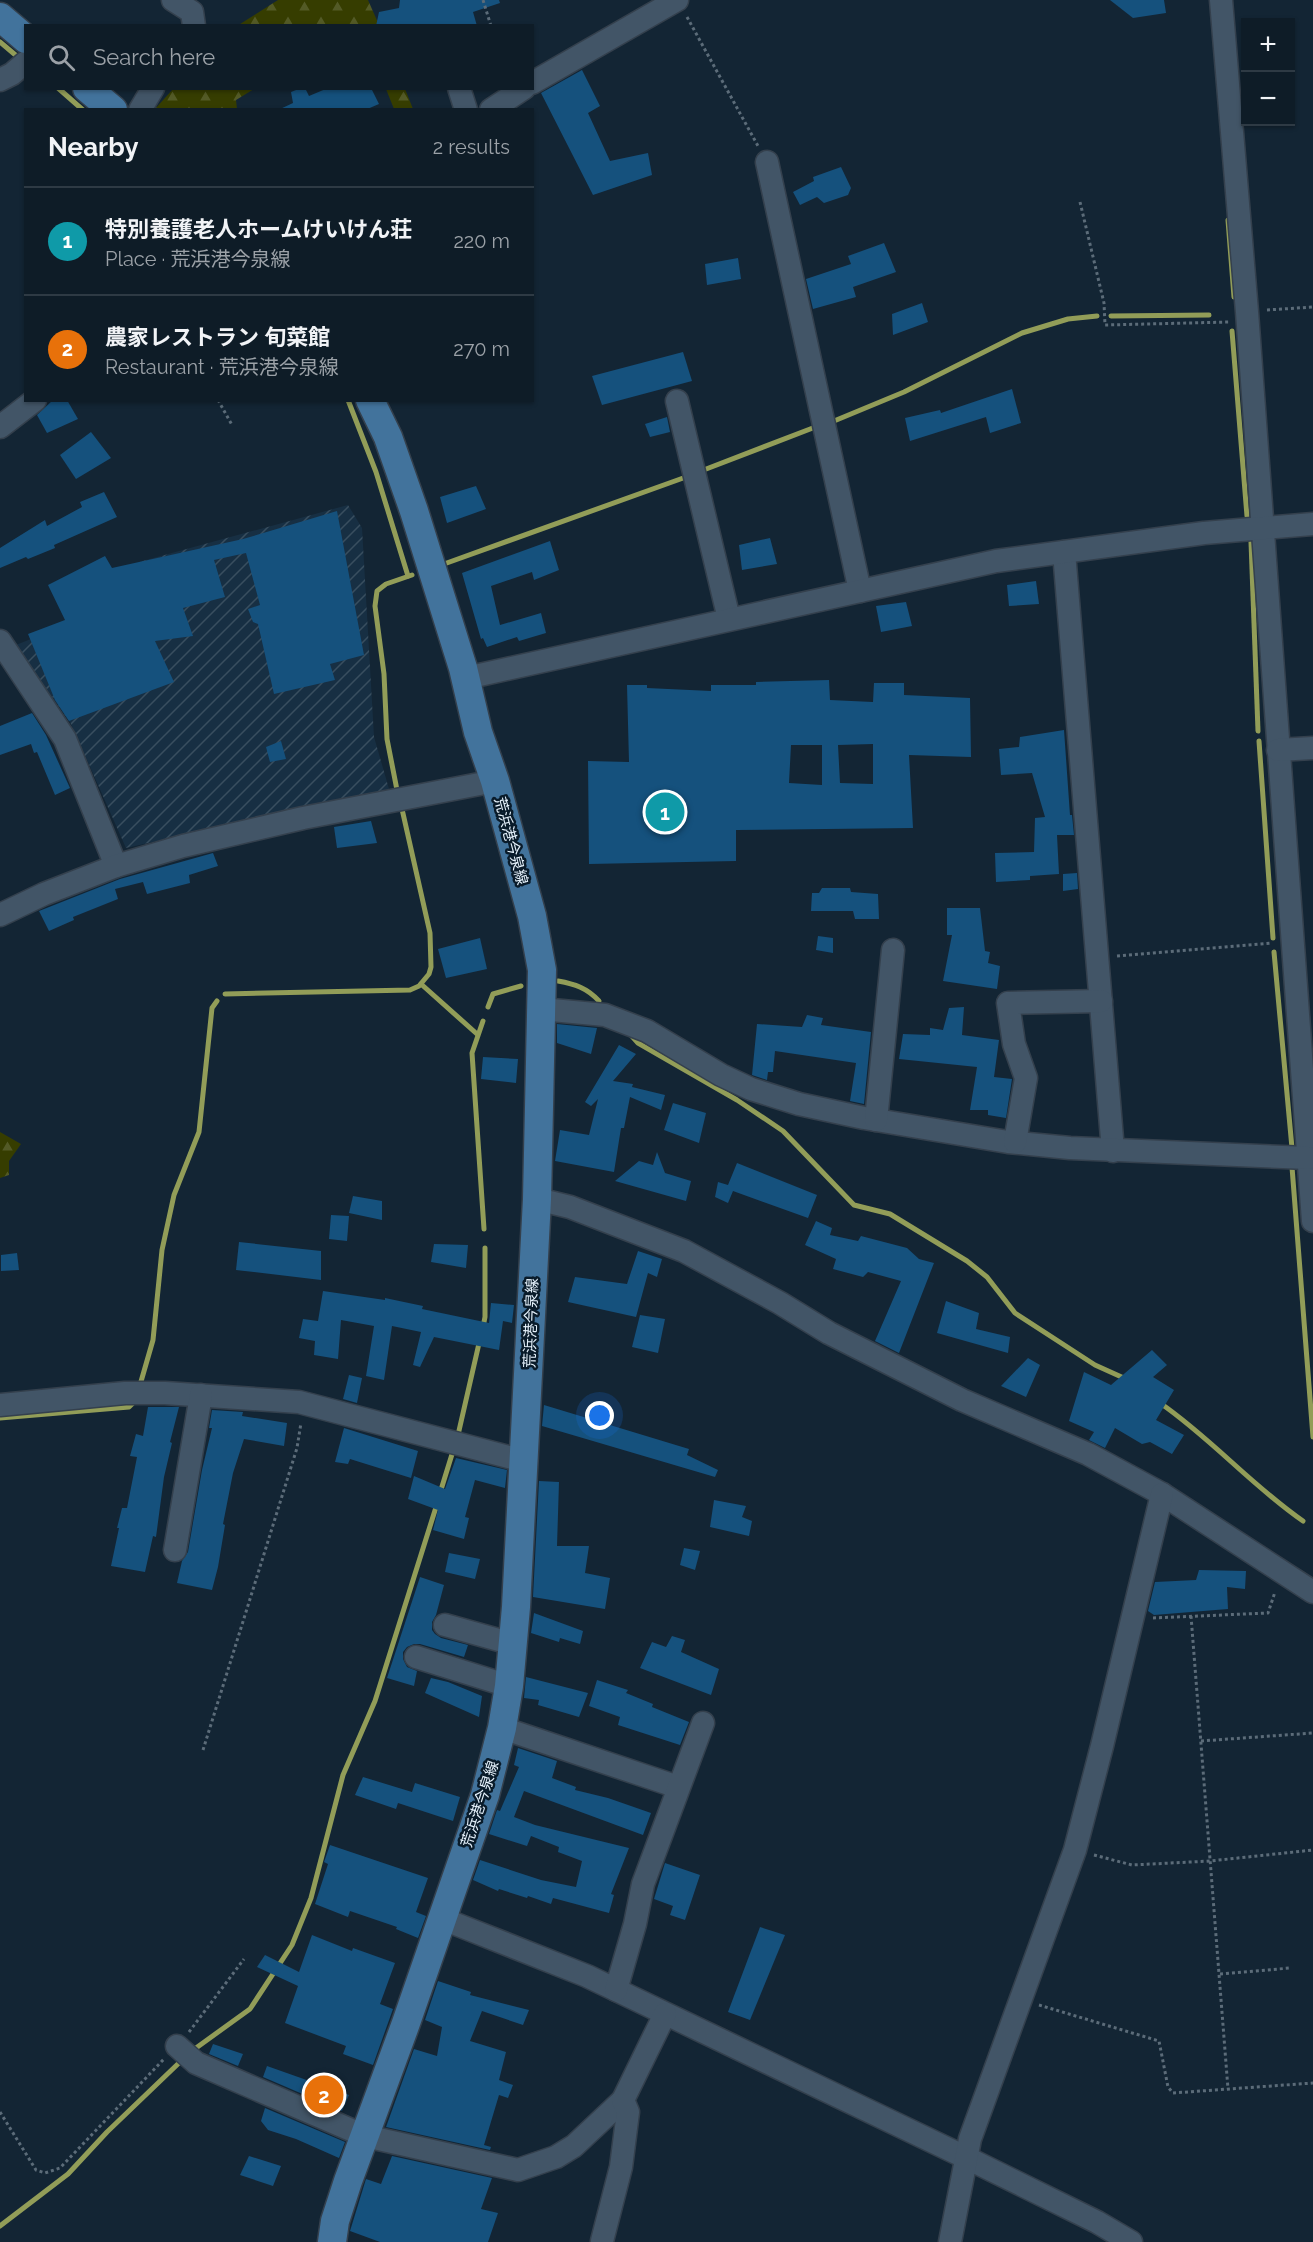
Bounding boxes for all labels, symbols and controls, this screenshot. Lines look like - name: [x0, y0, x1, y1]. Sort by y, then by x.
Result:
- map controls: [1241, 18, 1295, 126]
- button: +: [1241, 18, 1295, 72]
- search box: [24, 24, 534, 90]
- icon: search: [45, 41, 78, 74]
- text: Search here: [93, 44, 215, 70]
- button: −: [1241, 72, 1295, 126]
- text: Nearby: [48, 132, 138, 162]
- text: 2 results: [433, 135, 510, 159]
- text: 特別養護老人ホームけいけん荘: [105, 216, 412, 242]
- text: 1: [63, 229, 72, 253]
- text: 220 m: [453, 229, 510, 253]
- text: Place · 荒浜港今泉線: [105, 247, 290, 271]
- text: 農家レストラン 旬菜館: [105, 324, 330, 350]
- text: 2: [62, 337, 73, 361]
- text: 270 m: [453, 337, 510, 361]
- text: Restaurant · 荒浜港今泉線: [105, 355, 339, 379]
- pin: 1: [646, 790, 684, 834]
- street label: 荒浜港今泉線: [491, 795, 531, 887]
- street label: 荒浜港今泉線: [520, 1278, 542, 1368]
- your location: [585, 1401, 614, 1430]
- street label: 荒浜港今泉線: [458, 1758, 502, 1850]
- pin: 2: [304, 2072, 344, 2118]

